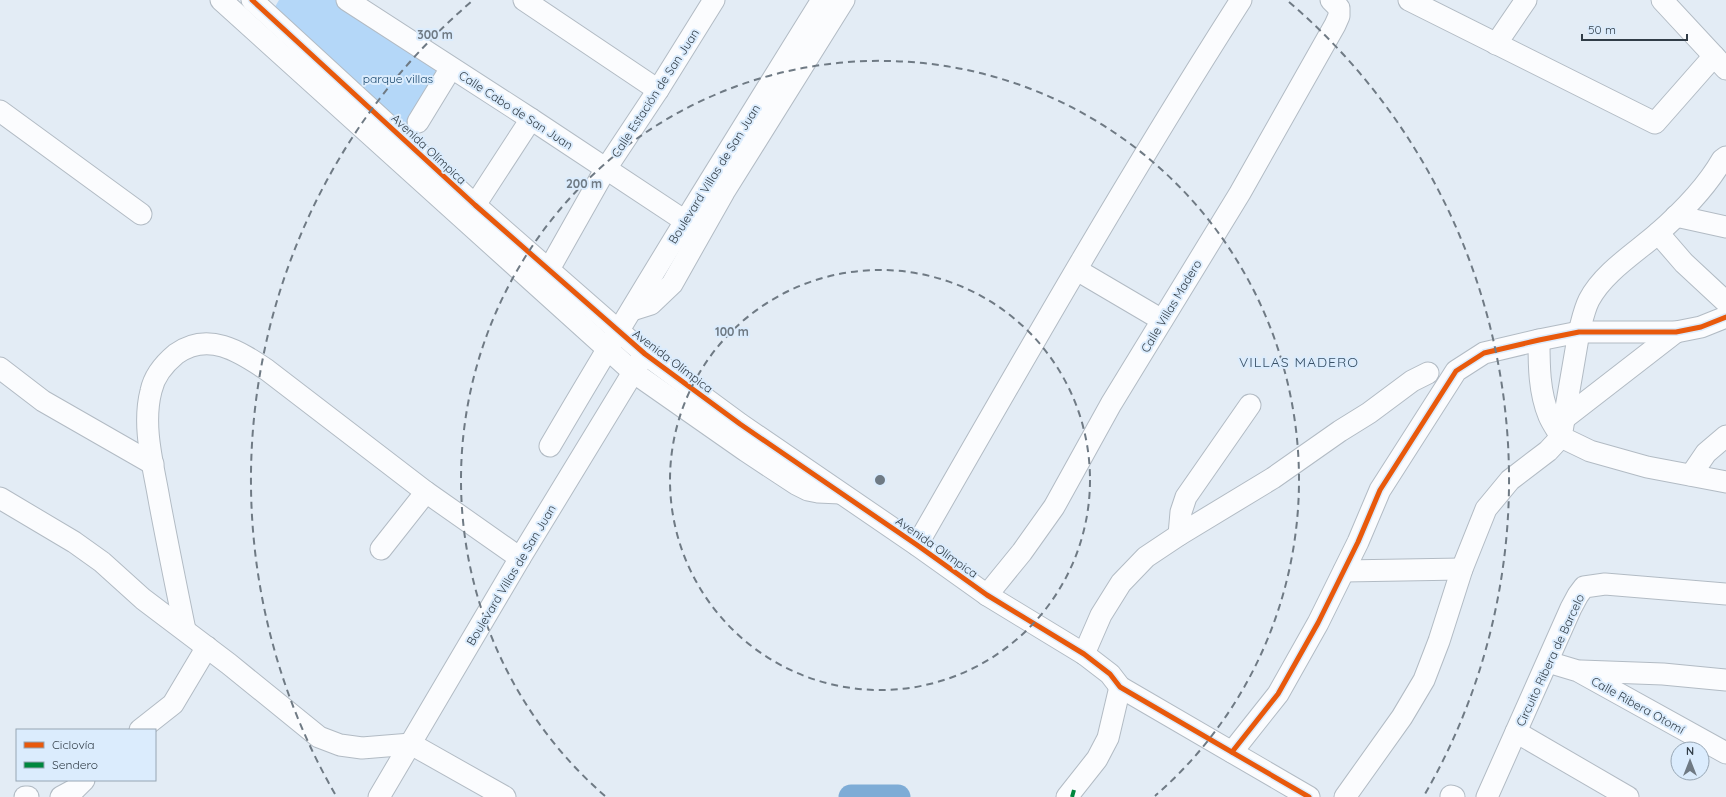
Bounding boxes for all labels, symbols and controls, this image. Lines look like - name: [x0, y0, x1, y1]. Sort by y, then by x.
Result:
- scale bar: [1582, 16, 1687, 42]
- text: 50 m: [1588, 22, 1616, 37]
- street label: Calle Estación de San Juan: [608, 26, 702, 160]
- text: 300 m: [417, 27, 453, 42]
- street label: Calle Cabo de San Juan: [456, 68, 576, 152]
- park label: parque villas: [363, 71, 434, 86]
- street label: Boulevard Villas de San Juan: [665, 102, 763, 246]
- street label: Avenida Olímpica: [389, 111, 469, 187]
- text: 200 m: [566, 176, 602, 191]
- street label: Calle Villas Madero: [1137, 257, 1205, 355]
- text: 100 m: [715, 324, 749, 339]
- street label: Avenida Olímpica: [630, 326, 716, 396]
- district label: VILLAS MADERO: [1239, 353, 1359, 371]
- centre of rings: [873, 473, 887, 487]
- street label: Boulevard Villas de San Juan: [463, 502, 559, 648]
- street label: Avenida Olímpica: [893, 513, 981, 581]
- street label: Circuito Ribera de Barcelo: [1513, 591, 1587, 729]
- street label: Calle Ribera Otomí: [1589, 673, 1688, 737]
- legend: [16, 729, 156, 781]
- text: Ciclovía: [52, 737, 95, 752]
- north arrow: [1670, 741, 1710, 781]
- text: N: [1686, 744, 1694, 758]
- text: Sendero: [52, 757, 98, 772]

